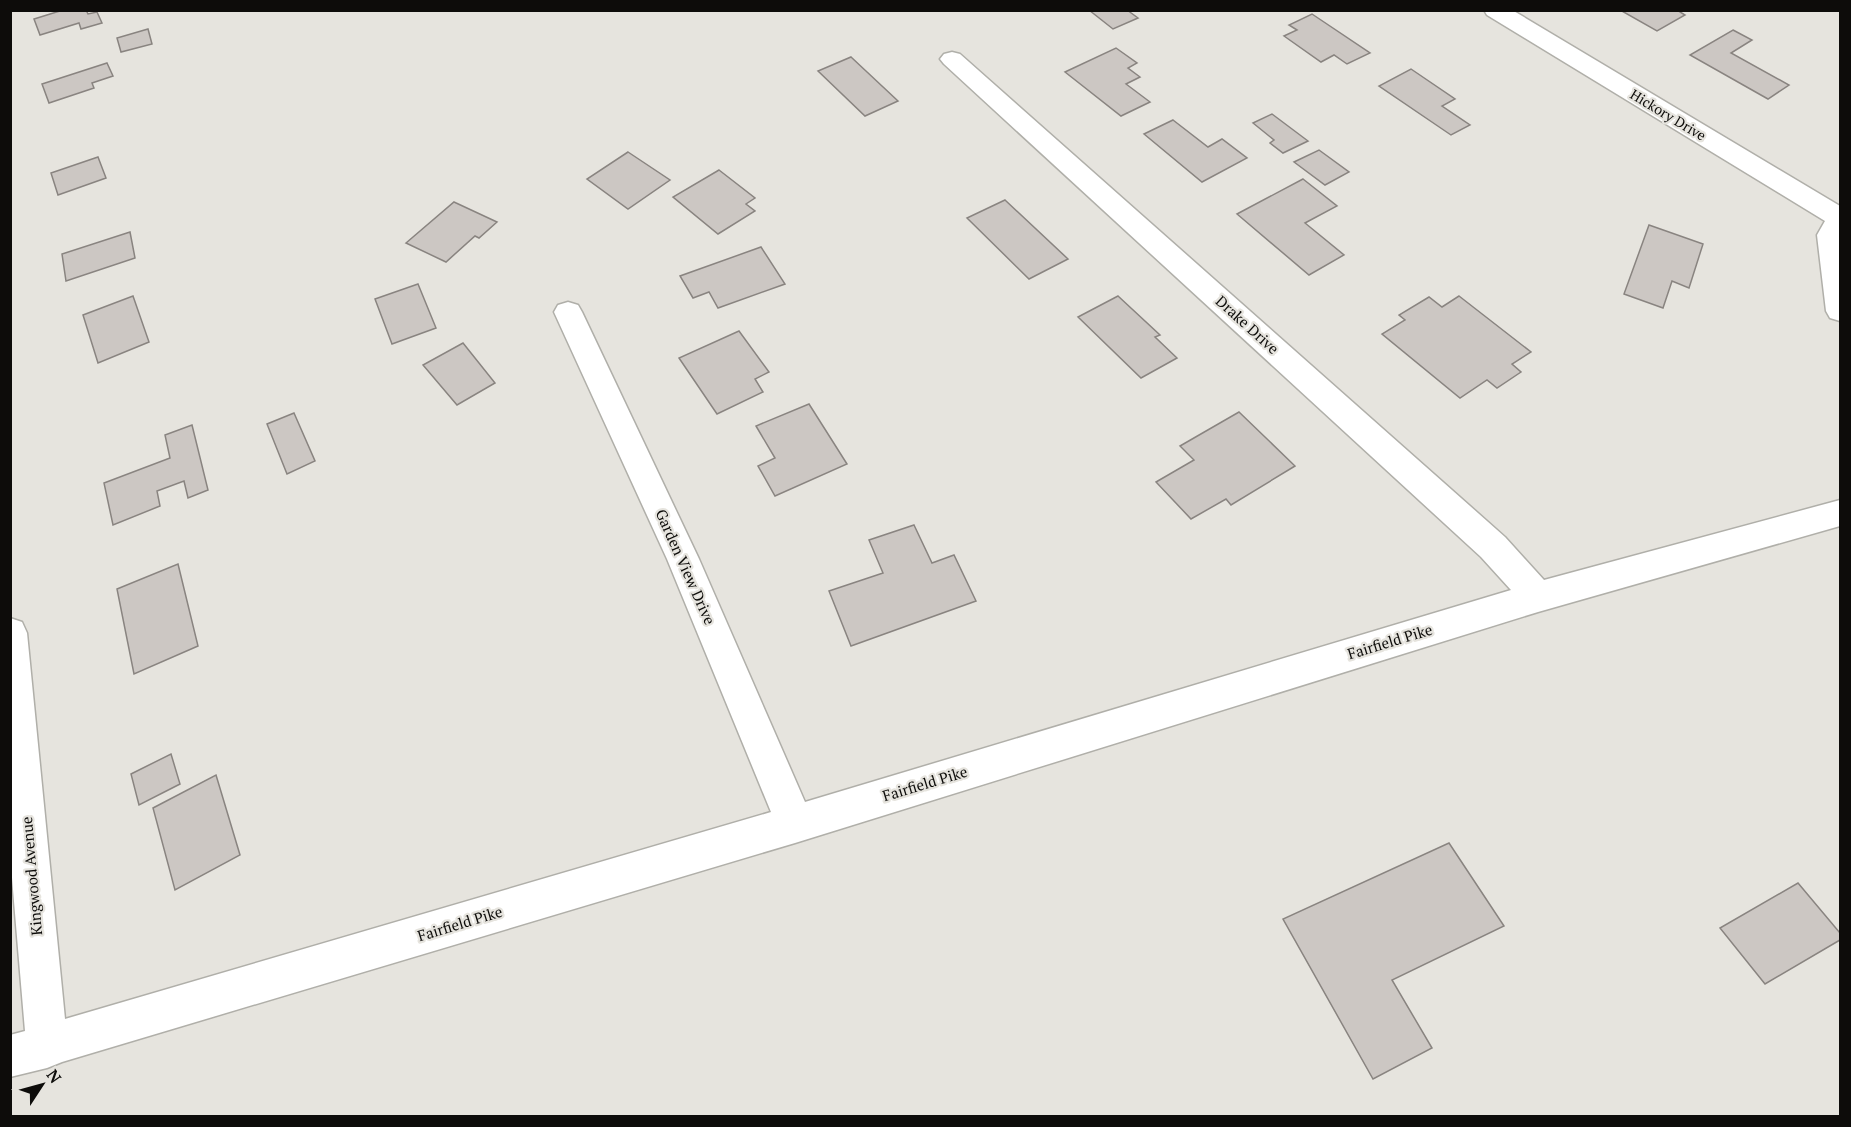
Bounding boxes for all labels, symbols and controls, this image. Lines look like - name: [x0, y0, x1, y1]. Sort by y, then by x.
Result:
- street label: Hickory Drive: [1627, 84, 1710, 145]
- street label: Drake Drive: [1212, 291, 1284, 358]
- street label: Garden View Drive: [652, 506, 720, 627]
- street label: Fairfield Pike: [1345, 619, 1435, 663]
- street label: Fairfield Pike: [880, 761, 970, 805]
- street label: Kingwood Avenue: [16, 816, 46, 936]
- street label: Fairfield Pike: [415, 901, 505, 945]
- north arrow: [12, 1055, 72, 1115]
- text: N: [42, 1065, 67, 1088]

